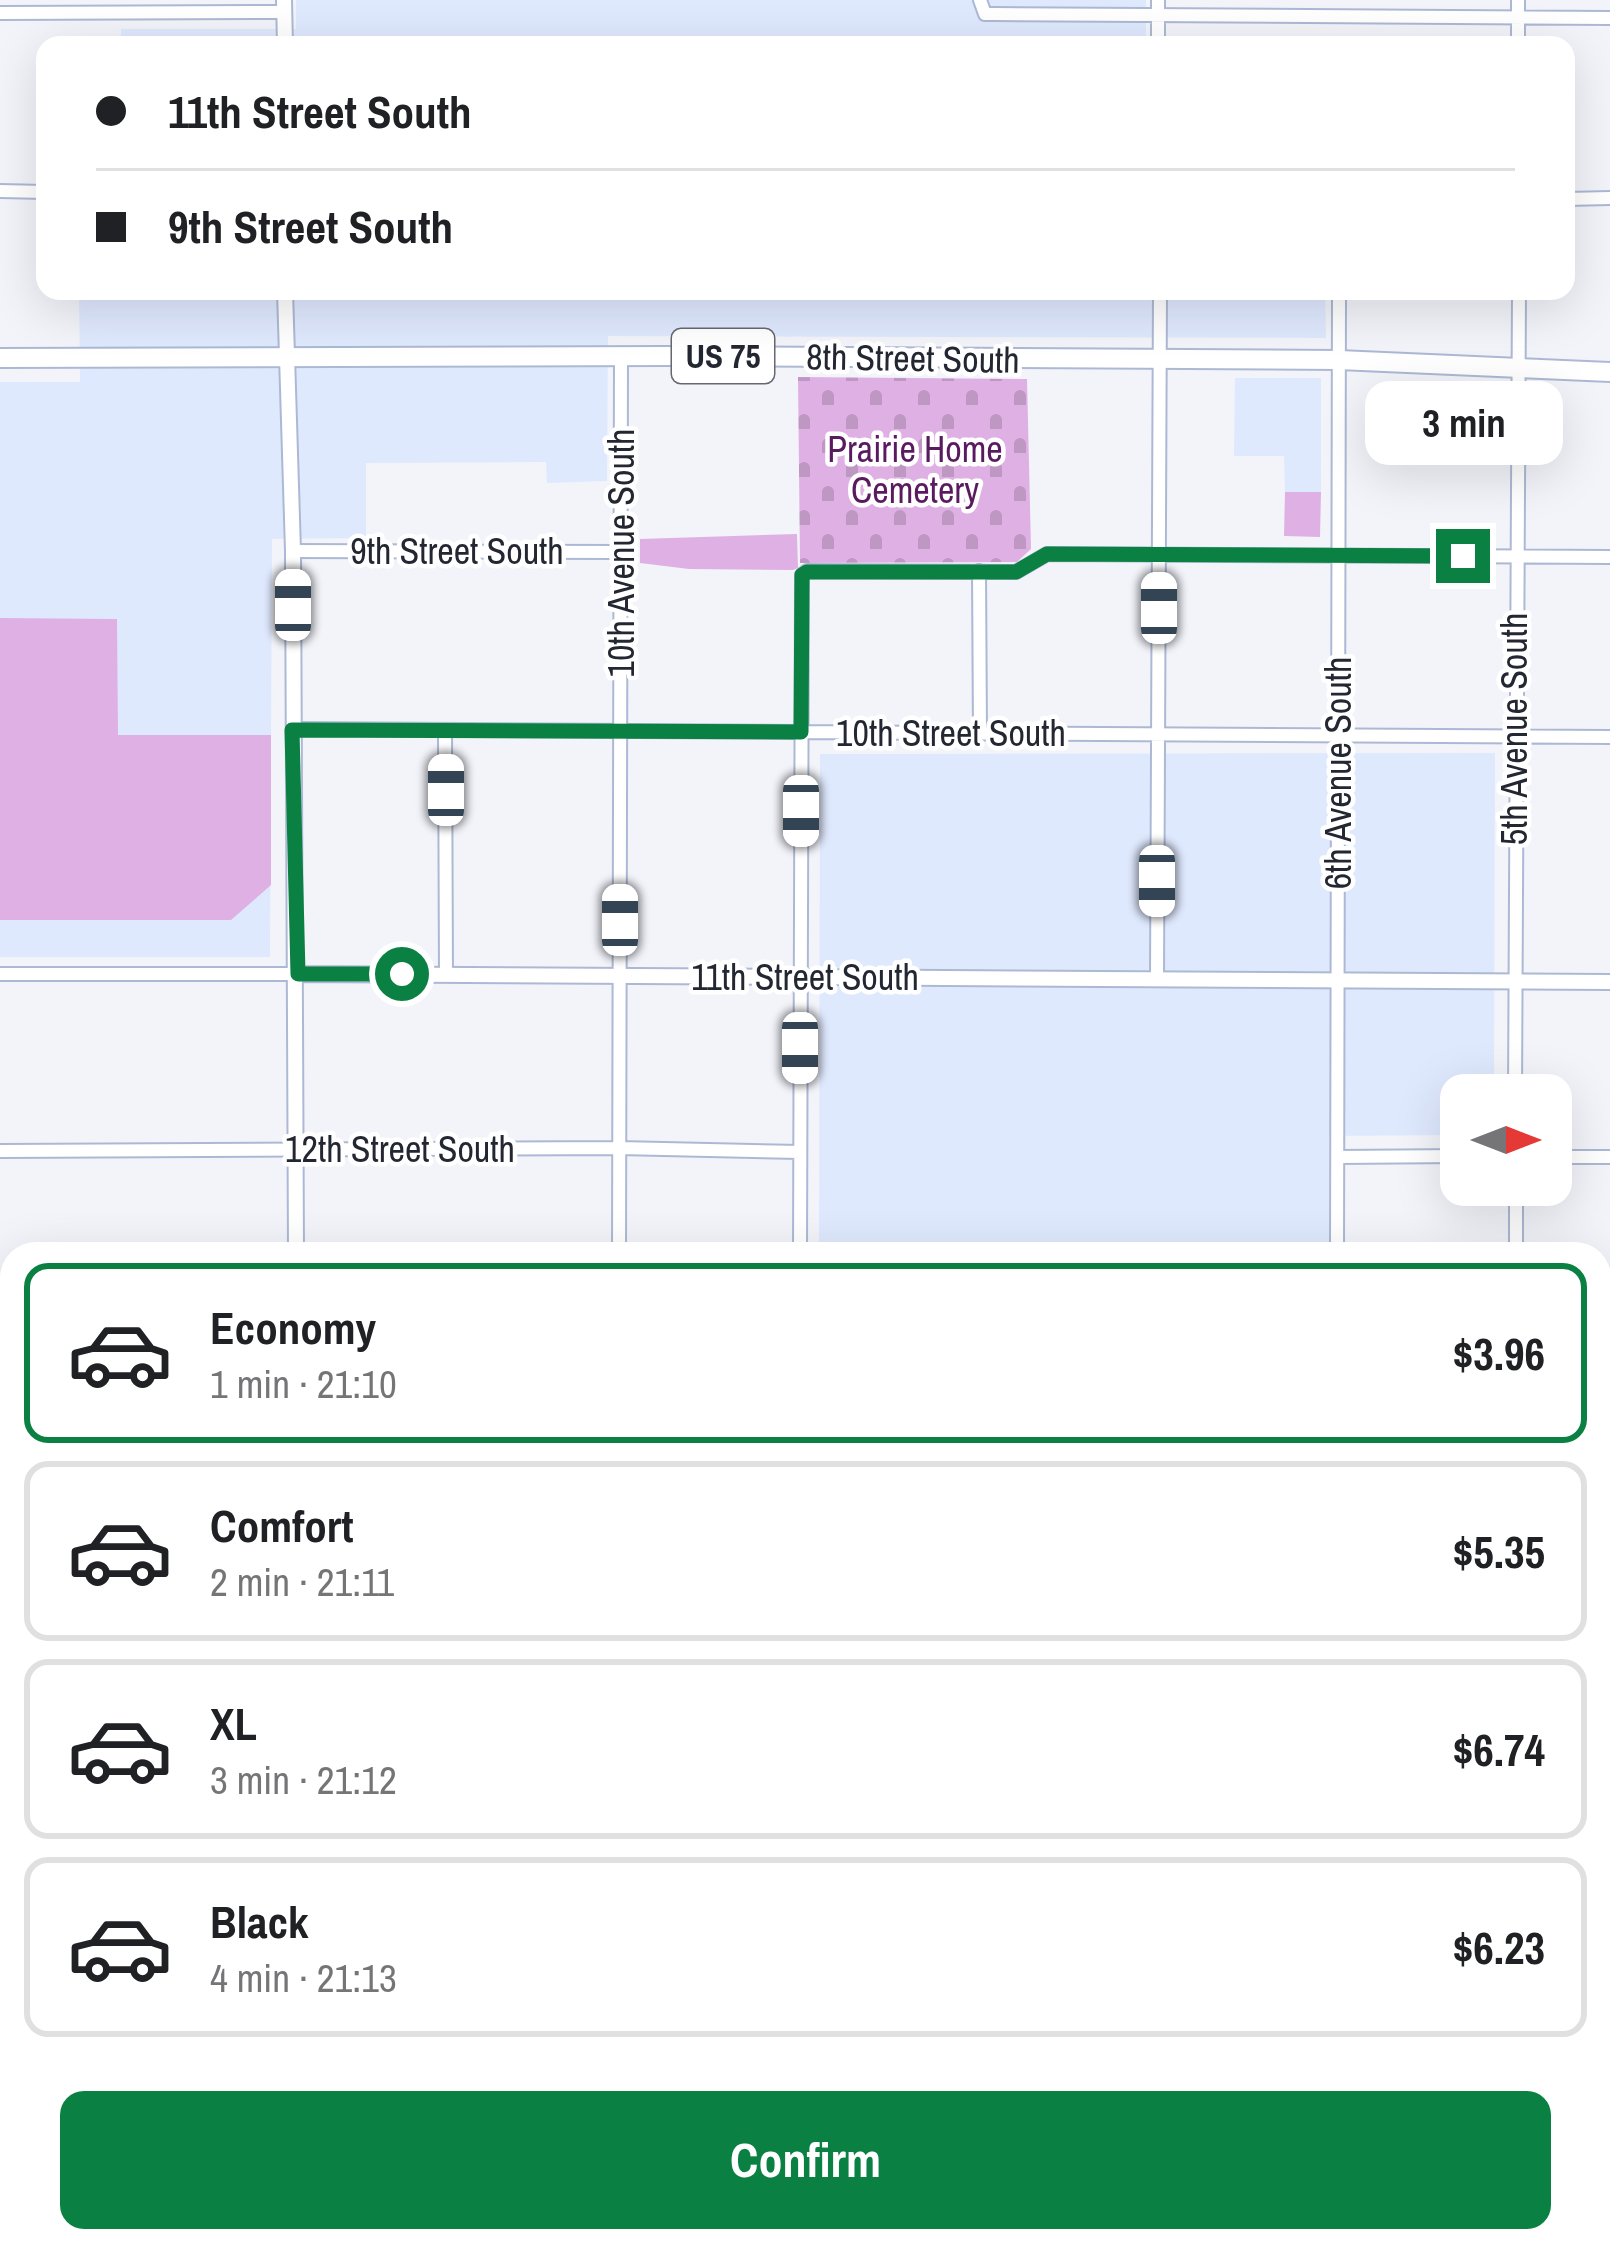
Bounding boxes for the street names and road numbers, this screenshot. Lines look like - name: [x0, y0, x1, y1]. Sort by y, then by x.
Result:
- road number: US 75: [672, 329, 774, 383]
- street label: 8th Street South: [806, 332, 1020, 384]
- street label: 10th Avenue South: [597, 428, 645, 678]
- street label: 9th Street South: [350, 527, 564, 575]
- street label: 5th Avenue South: [1490, 613, 1538, 845]
- street label: 6th Avenue South: [1314, 657, 1362, 889]
- street label: 10th Street South: [836, 709, 1066, 757]
- street label: 11th Street South: [691, 953, 919, 1001]
- street label: 12th Street South: [285, 1125, 515, 1173]

